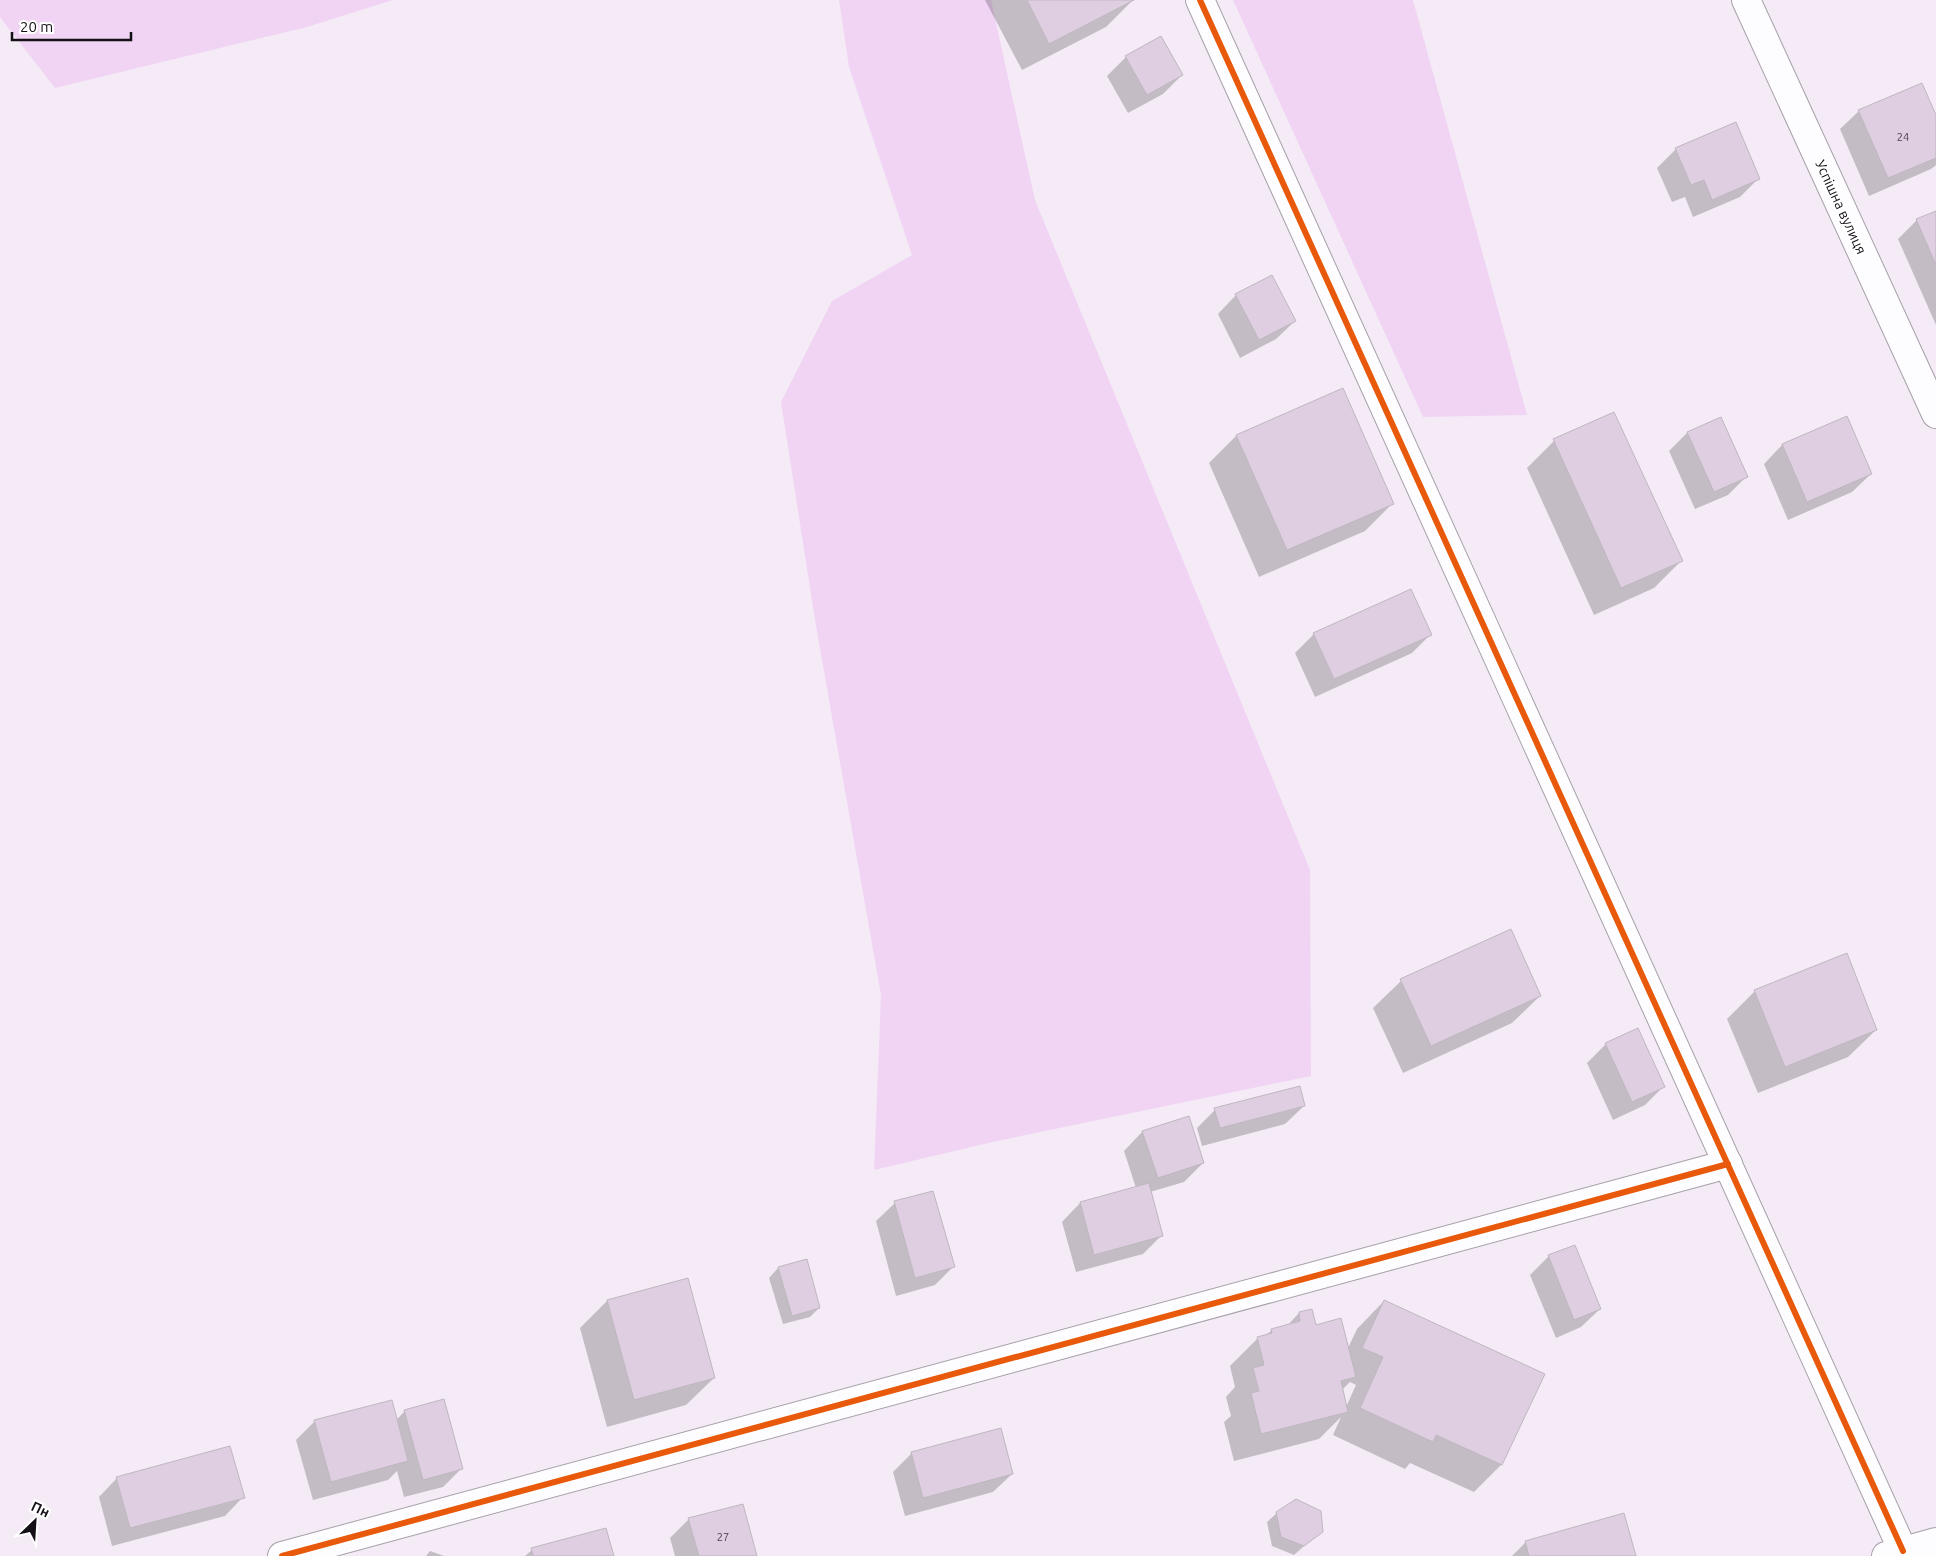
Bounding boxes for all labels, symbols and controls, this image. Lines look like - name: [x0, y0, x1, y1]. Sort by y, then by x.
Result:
- scale bar: [12, 10, 131, 42]
- text: 20 m: [20, 18, 53, 35]
- house number: 24: [1897, 131, 1909, 143]
- street label: Успішна вулиця: [1812, 158, 1870, 256]
- north arrow: [10, 1496, 60, 1546]
- text: Пн: [29, 1498, 52, 1520]
- house number: 27: [717, 1531, 729, 1543]

